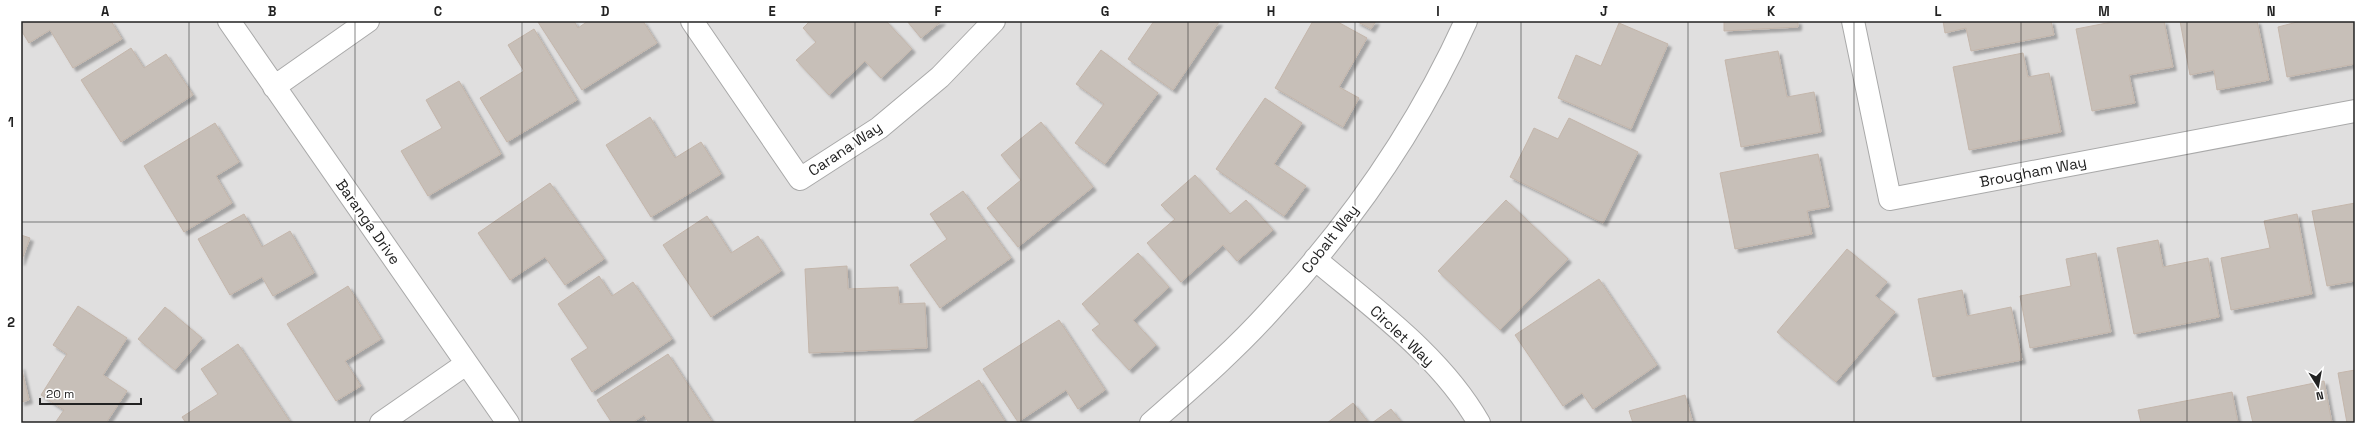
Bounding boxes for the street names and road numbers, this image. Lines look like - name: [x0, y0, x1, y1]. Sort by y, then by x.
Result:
- street label: Carana Way: [804, 117, 885, 180]
- street label: Brougham Way: [1978, 152, 2088, 191]
- street label: Baranga Drive: [332, 175, 405, 268]
- street label: Cobalt Way: [1297, 200, 1362, 277]
- street label: Circlet Way: [1366, 301, 1438, 370]

